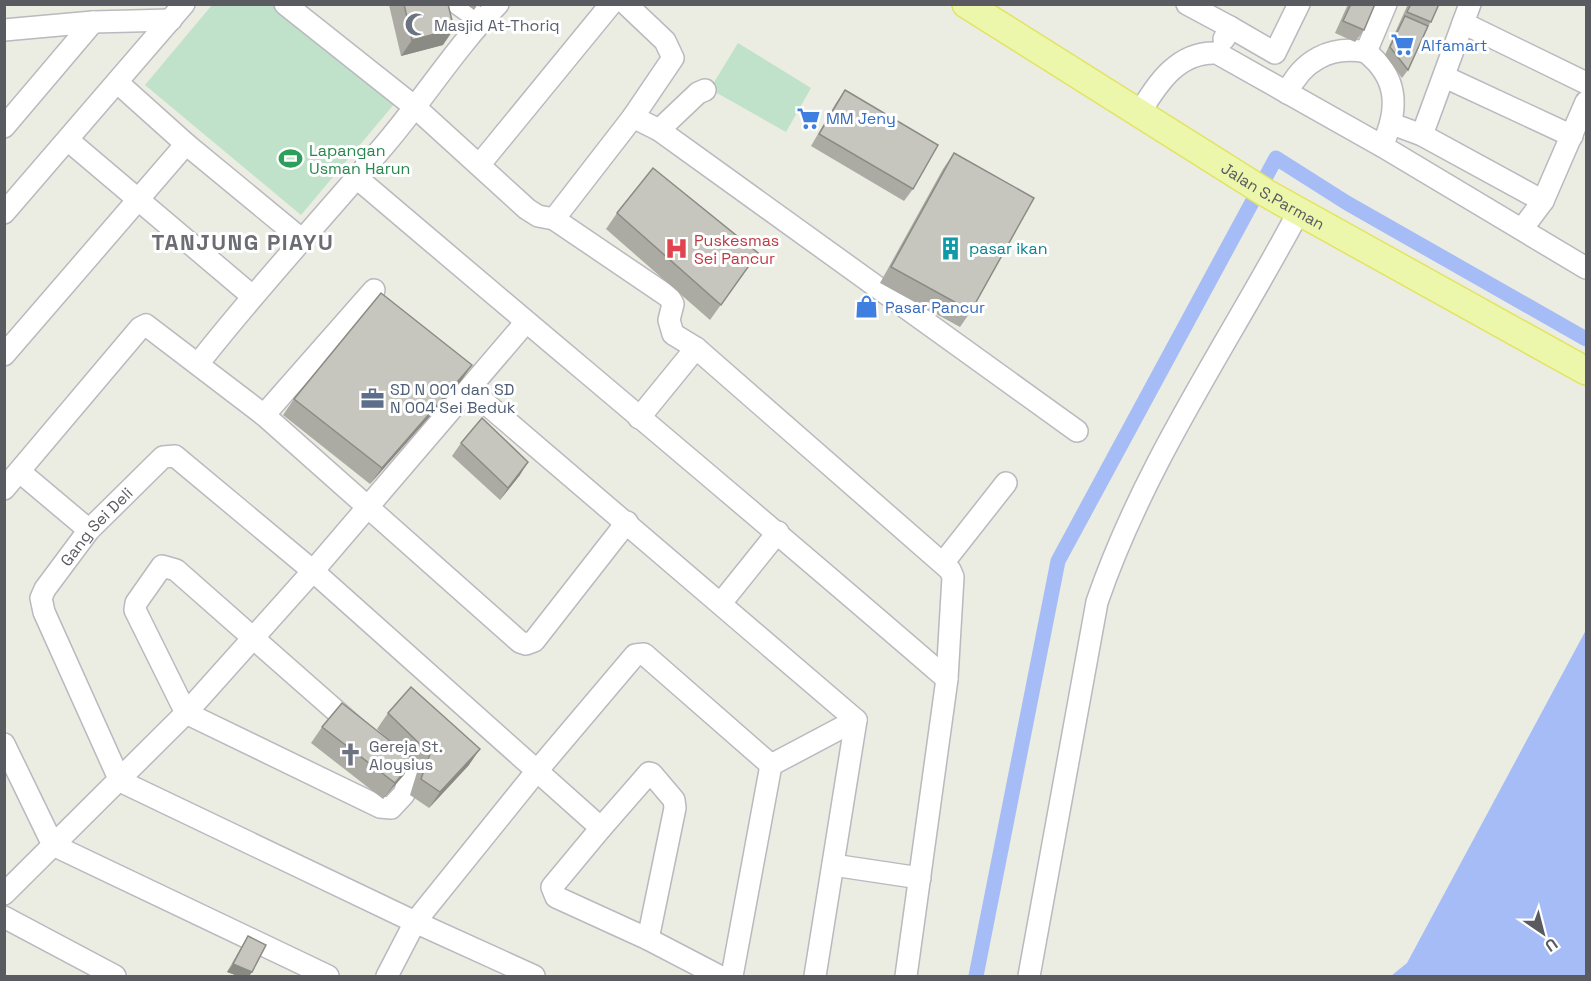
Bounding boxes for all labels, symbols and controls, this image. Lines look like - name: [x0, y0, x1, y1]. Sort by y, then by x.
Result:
- mosque icon: Masjid At-Thoriq: [403, 12, 429, 38]
- place label: Masjid At-Thoriq: [434, 15, 560, 36]
- supermarket icon: Alfamart: [1390, 32, 1416, 58]
- place label: Alfamart: [1421, 35, 1487, 56]
- supermarket icon: MM Jeny: [795, 105, 821, 131]
- place label: MM Jeny: [826, 108, 896, 129]
- place label: Lapangan Usman Harun: [309, 140, 410, 179]
- sports icon: Lapangan Usman Harun: [278, 146, 304, 172]
- street label: Jalan S.Parman: [1217, 157, 1328, 235]
- district label: TANJUNG PIAYU: [152, 228, 334, 256]
- place label: Puskesmas Sei Pancur: [694, 230, 779, 269]
- building icon: pasar ikan: [938, 235, 964, 261]
- hospital icon: Puskesmas Sei Pancur: [663, 236, 689, 262]
- place label: pasar ikan: [969, 238, 1048, 259]
- shop icon: Pasar Pancur: [854, 294, 880, 320]
- place label: Pasar Pancur: [885, 297, 985, 318]
- place label: SD N 001 dan SD N 004 Sei Beduk: [390, 379, 516, 418]
- office icon: SD N 001 dan SD N 004 Sei Beduk: [359, 385, 385, 411]
- street label: Gang Sei Deli: [56, 483, 137, 571]
- place label: Gereja St. Aloysius: [369, 736, 443, 775]
- church icon: Gereja St. Aloysius: [338, 742, 364, 768]
- north arrow: [1513, 903, 1573, 963]
- text: U: [1541, 933, 1562, 957]

